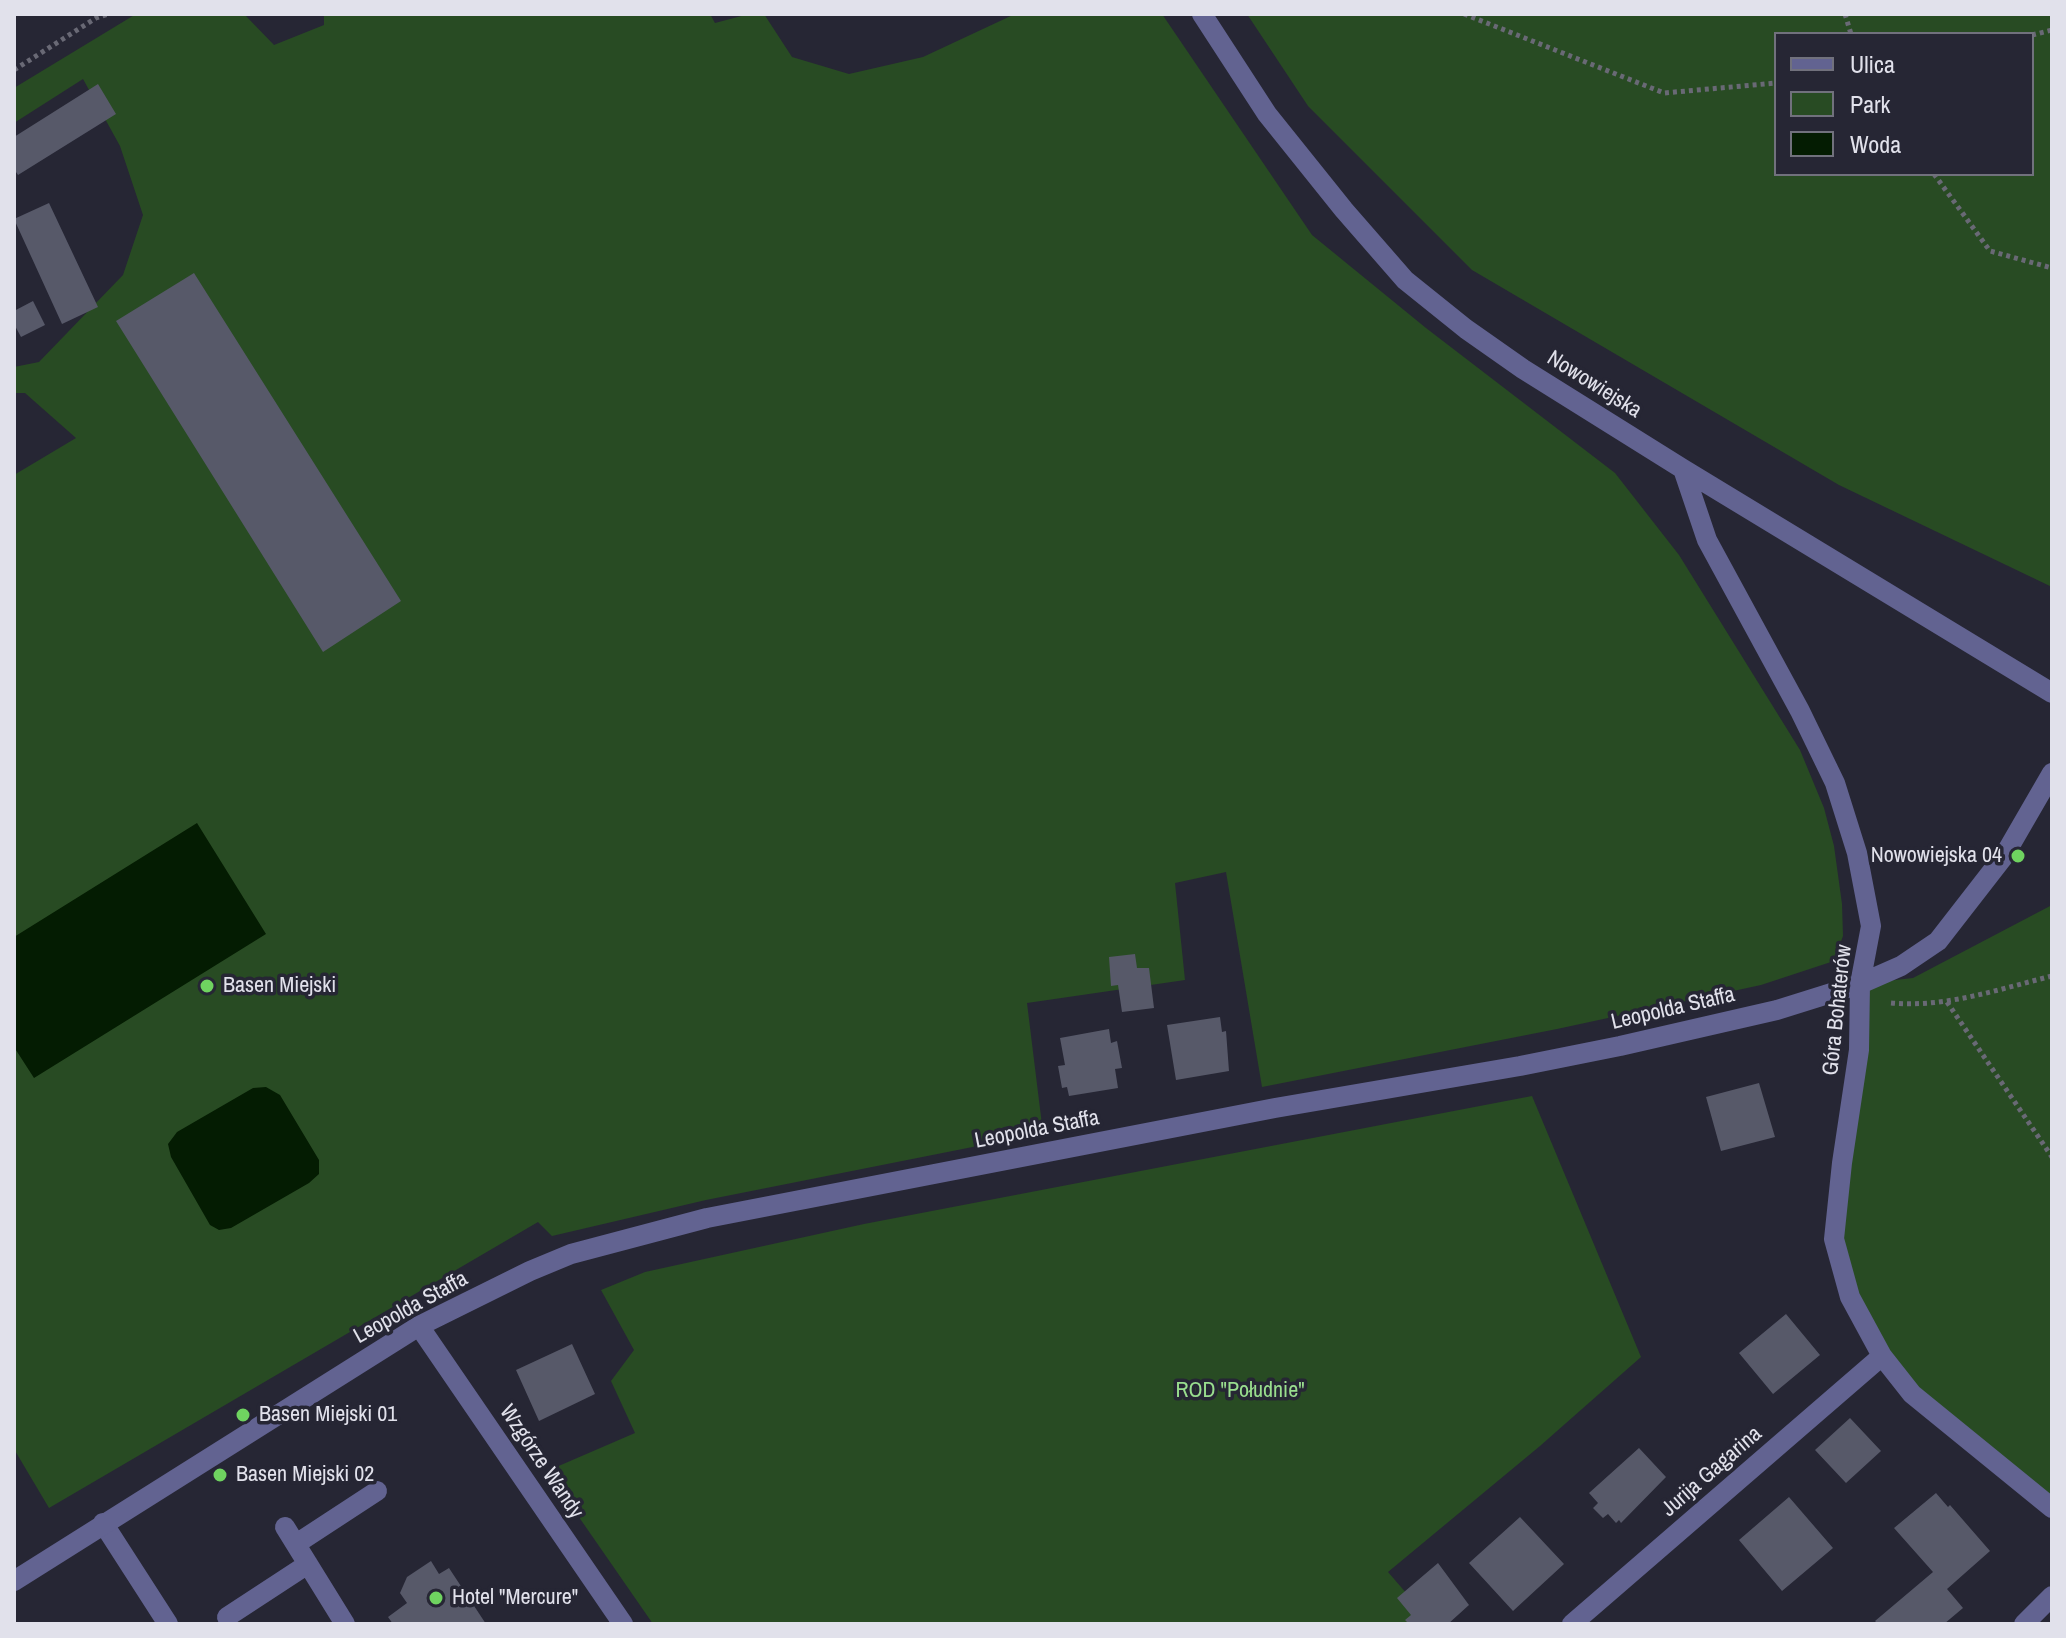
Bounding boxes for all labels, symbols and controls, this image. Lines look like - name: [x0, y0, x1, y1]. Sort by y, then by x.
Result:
- legend: [1774, 32, 2034, 176]
- text: Ulica: [1850, 48, 1895, 80]
- text: Park: [1850, 88, 1890, 120]
- text: Woda: [1850, 128, 1901, 160]
- street label: Nowowiejska: [1542, 346, 1646, 424]
- place label: Nowowiejska 04: [1871, 843, 2002, 869]
- marker: Nowowiejska 04: [2009, 847, 2027, 865]
- street label: Góra Bohaterów: [1818, 943, 1858, 1077]
- place label: Basen Miejski: [223, 973, 336, 999]
- marker: Basen Miejski: [198, 977, 216, 995]
- street label: Leopolda Staffa: [1609, 982, 1737, 1036]
- street label: Leopolda Staffa: [973, 1105, 1101, 1155]
- street label: Leopolda Staffa: [349, 1266, 473, 1350]
- park label: ROD "Południe": [1175, 1378, 1305, 1404]
- street label: Wzgórze Wandy: [493, 1400, 589, 1524]
- place label: Basen Miejski 01: [259, 1402, 397, 1428]
- marker: Basen Miejski 01: [234, 1406, 252, 1424]
- street label: Jurija Gagarina: [1656, 1421, 1768, 1523]
- place label: Basen Miejski 02: [236, 1462, 374, 1488]
- marker: Basen Miejski 02: [211, 1466, 229, 1484]
- place label: Hotel "Mercure": [452, 1585, 578, 1611]
- marker: Hotel "Mercure": [427, 1589, 445, 1607]

